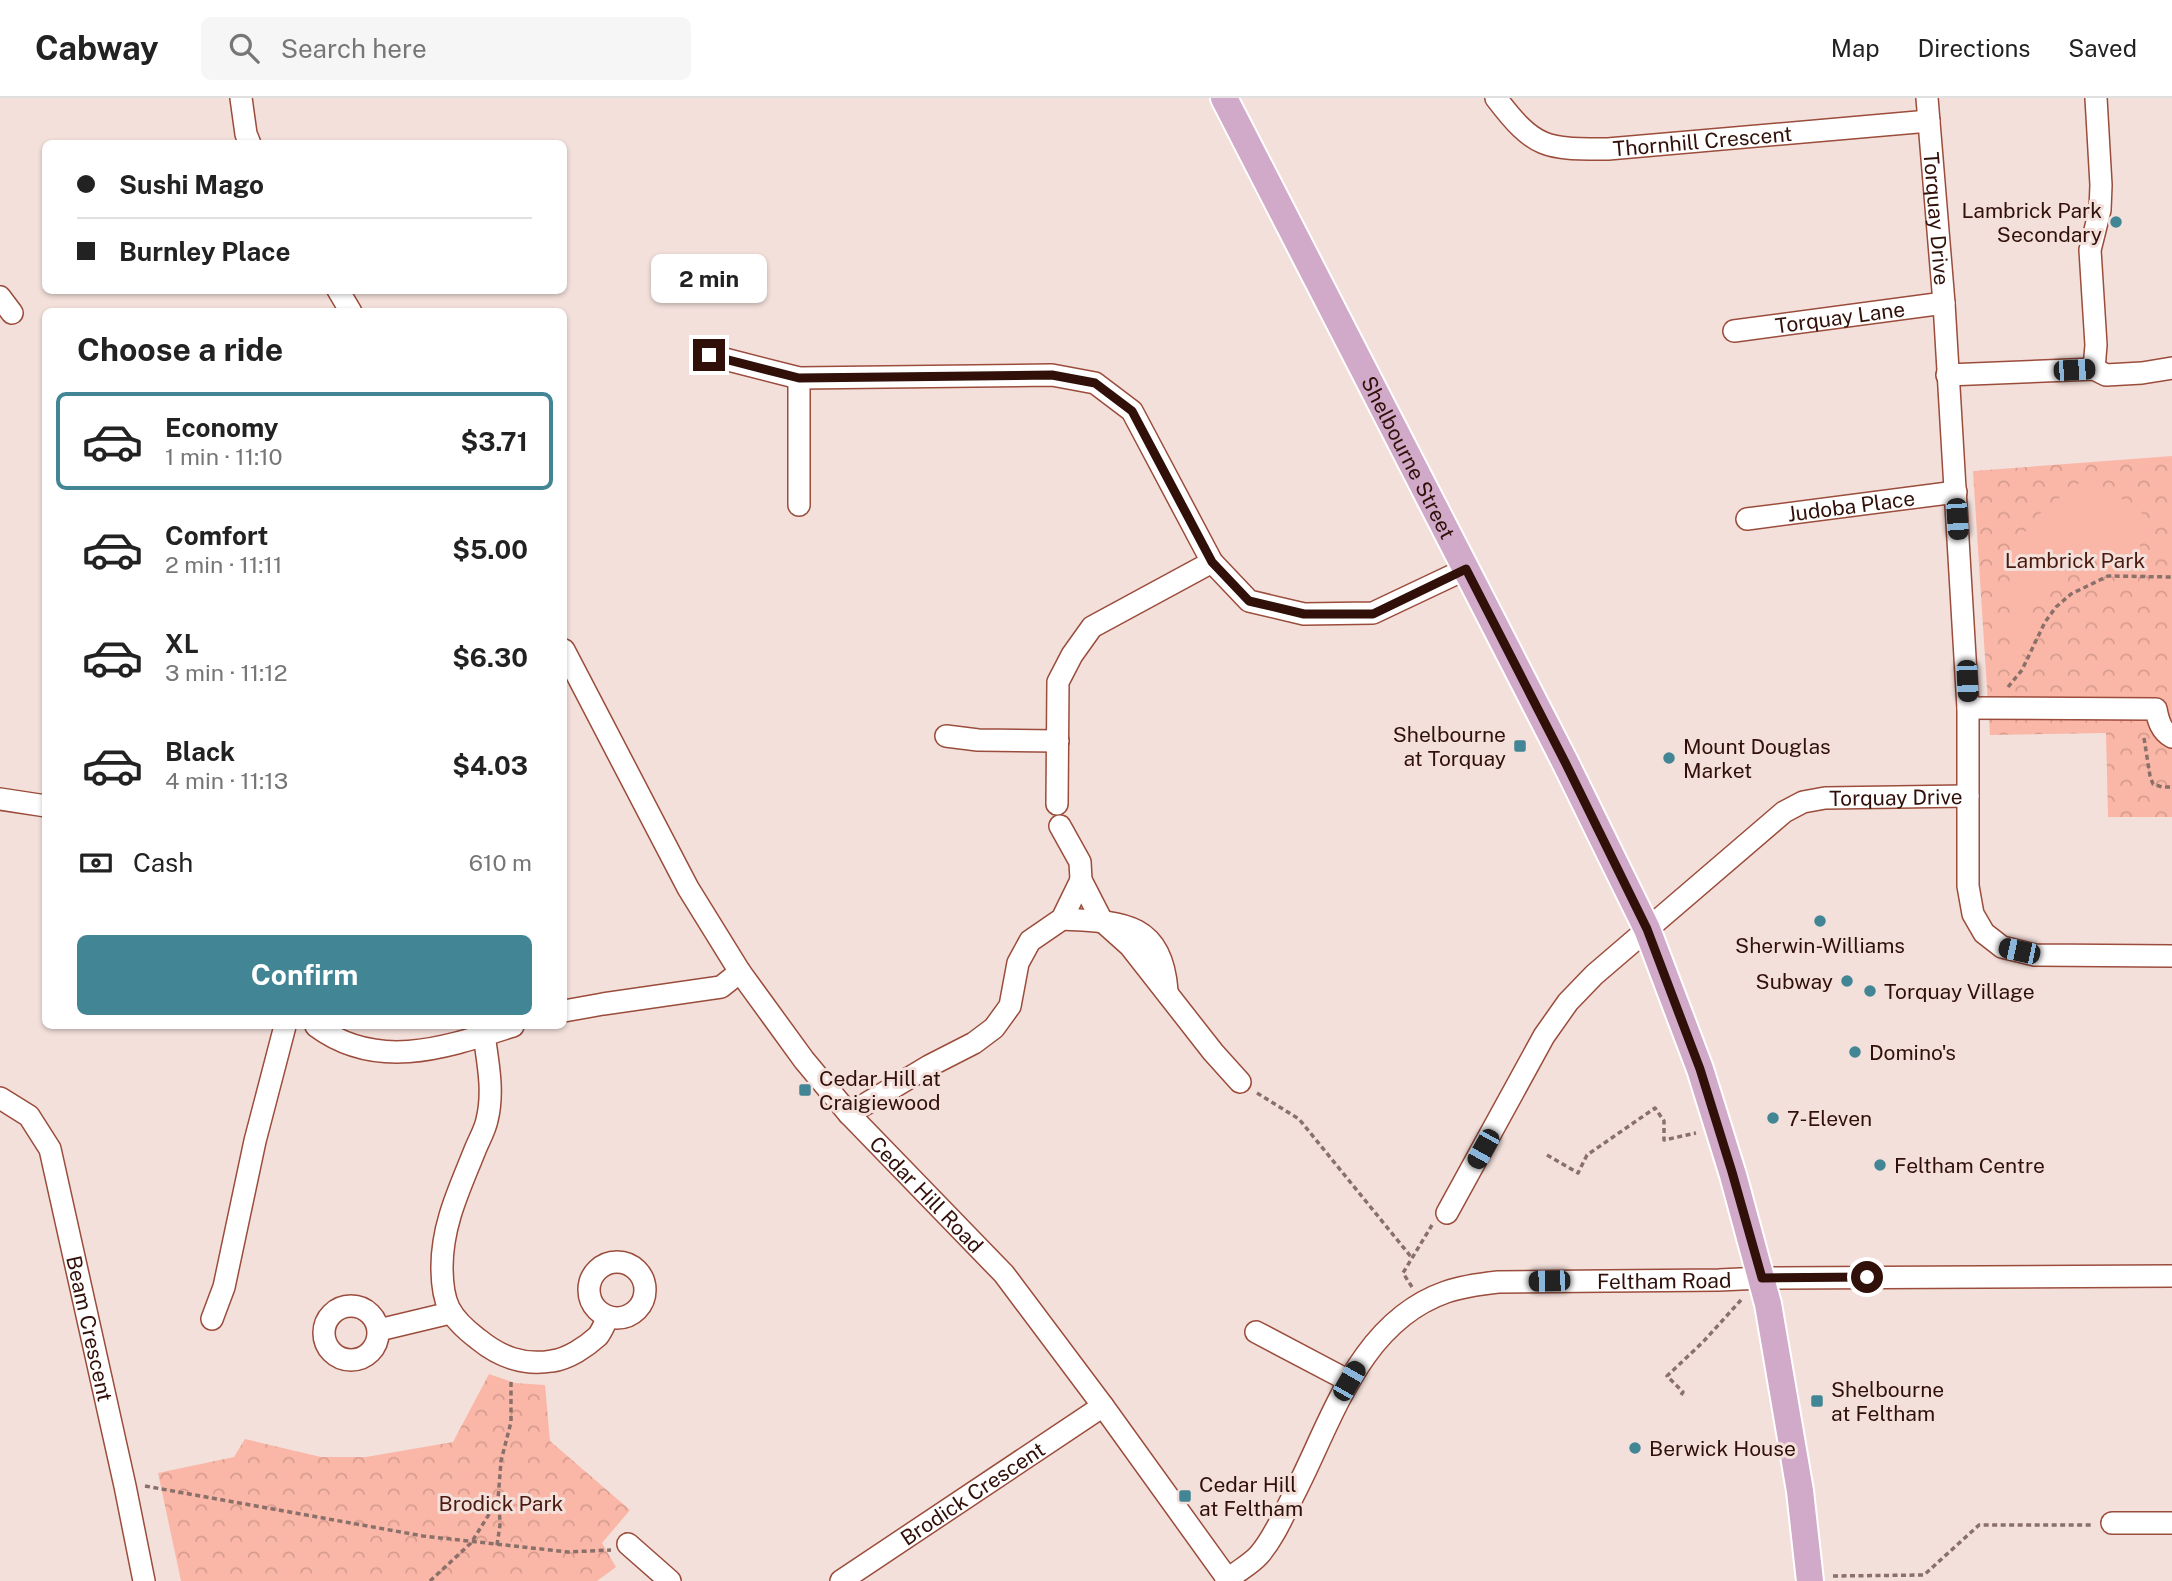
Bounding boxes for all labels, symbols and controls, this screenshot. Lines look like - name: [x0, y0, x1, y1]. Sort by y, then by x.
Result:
- search box: [201, 17, 691, 80]
- text: Cabway: [35, 29, 159, 67]
- icon: search: [225, 29, 263, 67]
- text: Search here: [281, 33, 427, 64]
- text: Map: [1831, 34, 1880, 62]
- text: Directions: [1918, 34, 2030, 62]
- text: Saved: [2068, 34, 2137, 62]
- street label: Thornhill Crescent: [1612, 120, 1793, 161]
- street label: Torquay Drive: [1919, 151, 1955, 286]
- text: Sushi Mago: [119, 169, 264, 200]
- place label: Lambrick Park Secondary: [1962, 198, 2102, 247]
- marker: Lambrick Park Secondary: [2108, 214, 2124, 230]
- text: Burnley Place: [119, 236, 291, 267]
- callout: 2 min: [651, 254, 767, 302]
- text: 2 min: [679, 265, 739, 292]
- street label: Torquay Lane: [1774, 296, 1906, 338]
- text: Choose a ride: [77, 331, 283, 368]
- route end: [693, 339, 725, 371]
- car: [2053, 358, 2096, 382]
- street label: Shelbourne Street: [1356, 372, 1461, 543]
- icon: car: [81, 410, 144, 473]
- text: Economy: [165, 412, 278, 443]
- text: $3.71: [460, 426, 528, 457]
- text: 1 min · 11:10: [165, 443, 283, 470]
- street label: Judoba Place: [1786, 485, 1916, 526]
- car: [1946, 497, 1969, 541]
- icon: car: [81, 518, 144, 581]
- text: Comfort: [165, 520, 268, 551]
- text: $5.00: [452, 534, 528, 565]
- park label: Lambrick Park: [2005, 548, 2145, 573]
- text: 2 min · 11:11: [165, 551, 282, 578]
- icon: car: [81, 626, 144, 689]
- text: XL: [165, 628, 199, 659]
- text: $6.30: [452, 642, 528, 673]
- text: 3 min · 11:12: [165, 659, 287, 686]
- car: [1956, 659, 1979, 703]
- place label: Shelbourne at Torquay: [1393, 722, 1506, 771]
- icon: car: [81, 734, 144, 797]
- place label: Mount Douglas Market: [1683, 734, 1831, 783]
- text: Black: [165, 736, 235, 767]
- marker: Shelbourne at Torquay: [1512, 738, 1528, 754]
- text: $4.03: [452, 750, 528, 781]
- marker: Mount Douglas Market: [1661, 750, 1677, 766]
- text: 4 min · 11:13: [165, 767, 288, 794]
- street label: Torquay Drive: [1829, 784, 1963, 810]
- icon: cash: [77, 844, 115, 882]
- text: Cash: [133, 847, 193, 878]
- text: 610 m: [469, 849, 532, 876]
- marker: Sherwin-Williams: [1812, 913, 1828, 929]
- place label: Sherwin-Williams: [1735, 933, 1905, 958]
- button: Confirm: [77, 935, 532, 1015]
- car: [1997, 936, 2042, 966]
- place label: Subway: [1756, 969, 1833, 994]
- marker: Subway: [1839, 973, 1855, 989]
- place label: Torquay Village: [1884, 979, 2035, 1004]
- marker: Torquay Village: [1862, 983, 1878, 999]
- place label: Domino's: [1869, 1040, 1956, 1065]
- marker: Domino's: [1847, 1044, 1863, 1060]
- place label: Cedar Hill at Craigiewood: [819, 1066, 941, 1115]
- marker: Cedar Hill at Craigiewood: [797, 1082, 813, 1098]
- place label: 7-Eleven: [1787, 1106, 1872, 1131]
- marker: 7-Eleven: [1765, 1110, 1781, 1126]
- car: [1464, 1126, 1503, 1172]
- street label: Cedar Hill Road: [865, 1131, 989, 1258]
- place label: Feltham Centre: [1894, 1153, 2045, 1178]
- marker: Feltham Centre: [1872, 1157, 1888, 1173]
- street label: Beam Crescent: [62, 1253, 118, 1404]
- route start: [1851, 1261, 1883, 1293]
- street label: Feltham Road: [1597, 1267, 1732, 1294]
- car: [1528, 1270, 1571, 1292]
- car: [1330, 1358, 1369, 1404]
- place label: Shelbourne at Feltham: [1831, 1377, 1944, 1426]
- marker: Shelbourne at Feltham: [1809, 1393, 1825, 1409]
- street label: Brodick Crescent: [896, 1436, 1049, 1550]
- place label: Berwick House: [1649, 1436, 1796, 1461]
- marker: Berwick House: [1627, 1440, 1643, 1456]
- place label: Cedar Hill at Feltham: [1199, 1472, 1303, 1521]
- marker: Cedar Hill at Feltham: [1177, 1488, 1193, 1504]
- park label: Brodick Park: [439, 1491, 564, 1516]

